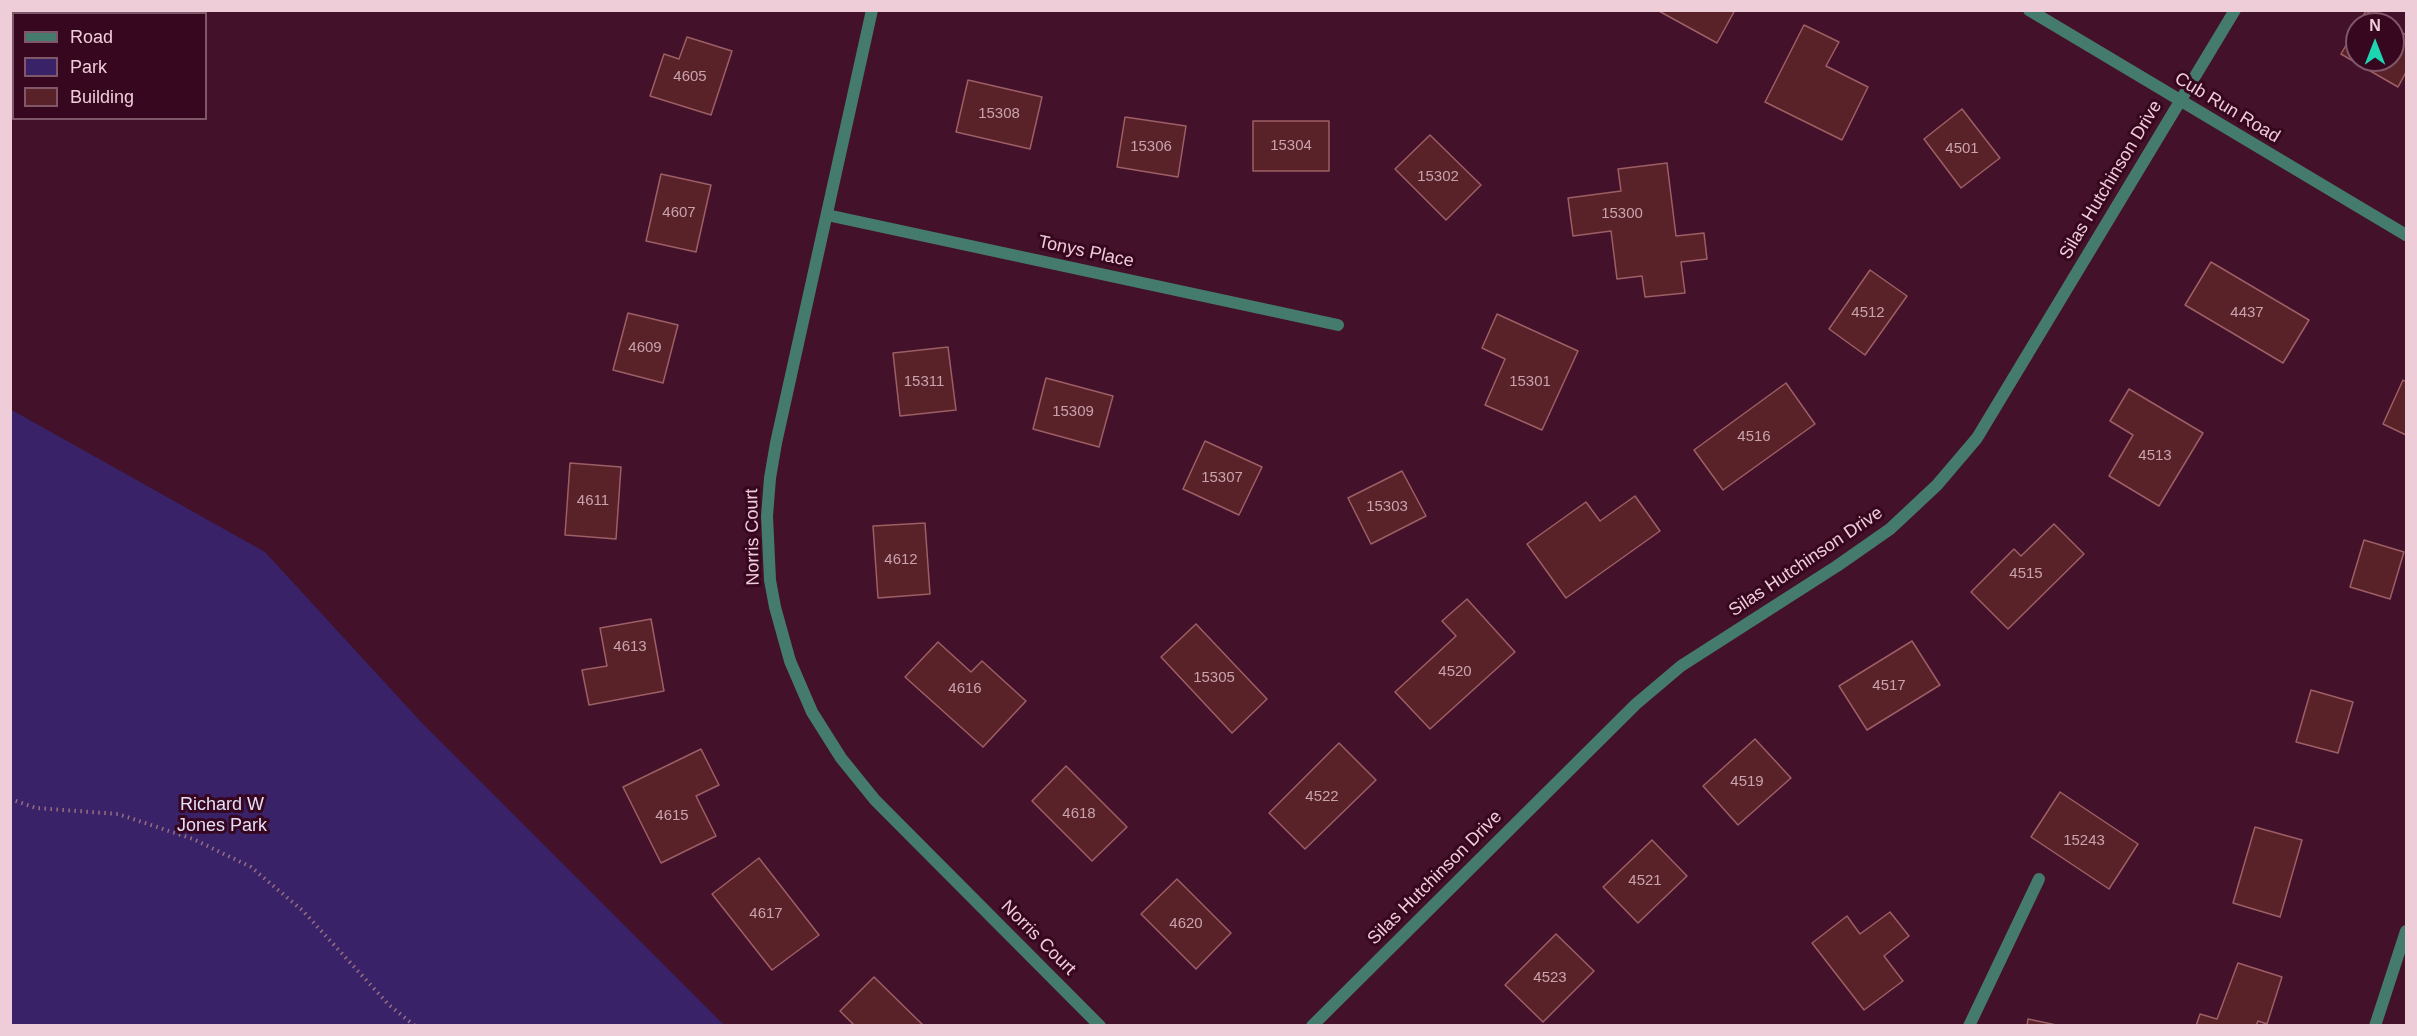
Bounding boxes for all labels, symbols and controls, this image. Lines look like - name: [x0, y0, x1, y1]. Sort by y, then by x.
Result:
- legend: [12, 12, 207, 120]
- north arrow: [2345, 12, 2405, 72]
- text: N: [2369, 17, 2381, 34]
- text: Road: [70, 27, 113, 47]
- text: Park: [70, 57, 107, 77]
- house number: 4605: [673, 68, 707, 86]
- street label: Cub Run Road: [2170, 68, 2284, 148]
- text: Building: [70, 87, 134, 107]
- street label: Silas Hutchinson Drive: [2055, 97, 2167, 263]
- house number: 15308: [978, 105, 1020, 123]
- house number: 15304: [1270, 137, 1312, 155]
- house number: 15306: [1130, 138, 1172, 156]
- house number: 4501: [1945, 140, 1979, 158]
- house number: 15302: [1417, 168, 1459, 186]
- house number: 4607: [662, 204, 696, 222]
- house number: 15300: [1601, 205, 1643, 223]
- street label: Tonys Place: [1036, 231, 1136, 273]
- house number: 4512: [1851, 304, 1885, 322]
- house number: 4437: [2230, 304, 2264, 322]
- house number: 4609: [628, 339, 662, 357]
- house number: 15311: [904, 373, 944, 391]
- house number: 15301: [1509, 373, 1551, 391]
- house number: 15309: [1052, 403, 1094, 421]
- house number: 4516: [1737, 428, 1771, 446]
- house number: 4513: [2138, 447, 2172, 465]
- house number: 15307: [1201, 469, 1243, 487]
- street label: Norris Court: [741, 488, 765, 586]
- house number: 4611: [577, 492, 609, 510]
- house number: 15303: [1366, 498, 1408, 516]
- street label: Silas Hutchinson Drive: [1725, 502, 1887, 622]
- house number: 4612: [884, 551, 918, 569]
- house number: 4515: [2009, 565, 2043, 583]
- house number: 4613: [613, 638, 647, 656]
- house number: 4520: [1438, 663, 1472, 681]
- house number: 15305: [1193, 669, 1235, 687]
- house number: 4517: [1872, 677, 1906, 695]
- house number: 4616: [948, 680, 982, 698]
- house number: 4519: [1730, 773, 1764, 791]
- house number: 4522: [1305, 788, 1339, 806]
- park label: Richard W Jones Park: [177, 794, 267, 836]
- house number: 4618: [1062, 805, 1096, 823]
- street label: Silas Hutchinson Drive: [1363, 806, 1507, 950]
- house number: 4615: [655, 807, 689, 825]
- house number: 15243: [2063, 832, 2105, 850]
- house number: 4521: [1628, 872, 1662, 890]
- street label: Norris Court: [996, 896, 1080, 980]
- house number: 4617: [749, 905, 783, 923]
- house number: 4620: [1169, 915, 1203, 933]
- house number: 4523: [1533, 969, 1567, 987]

